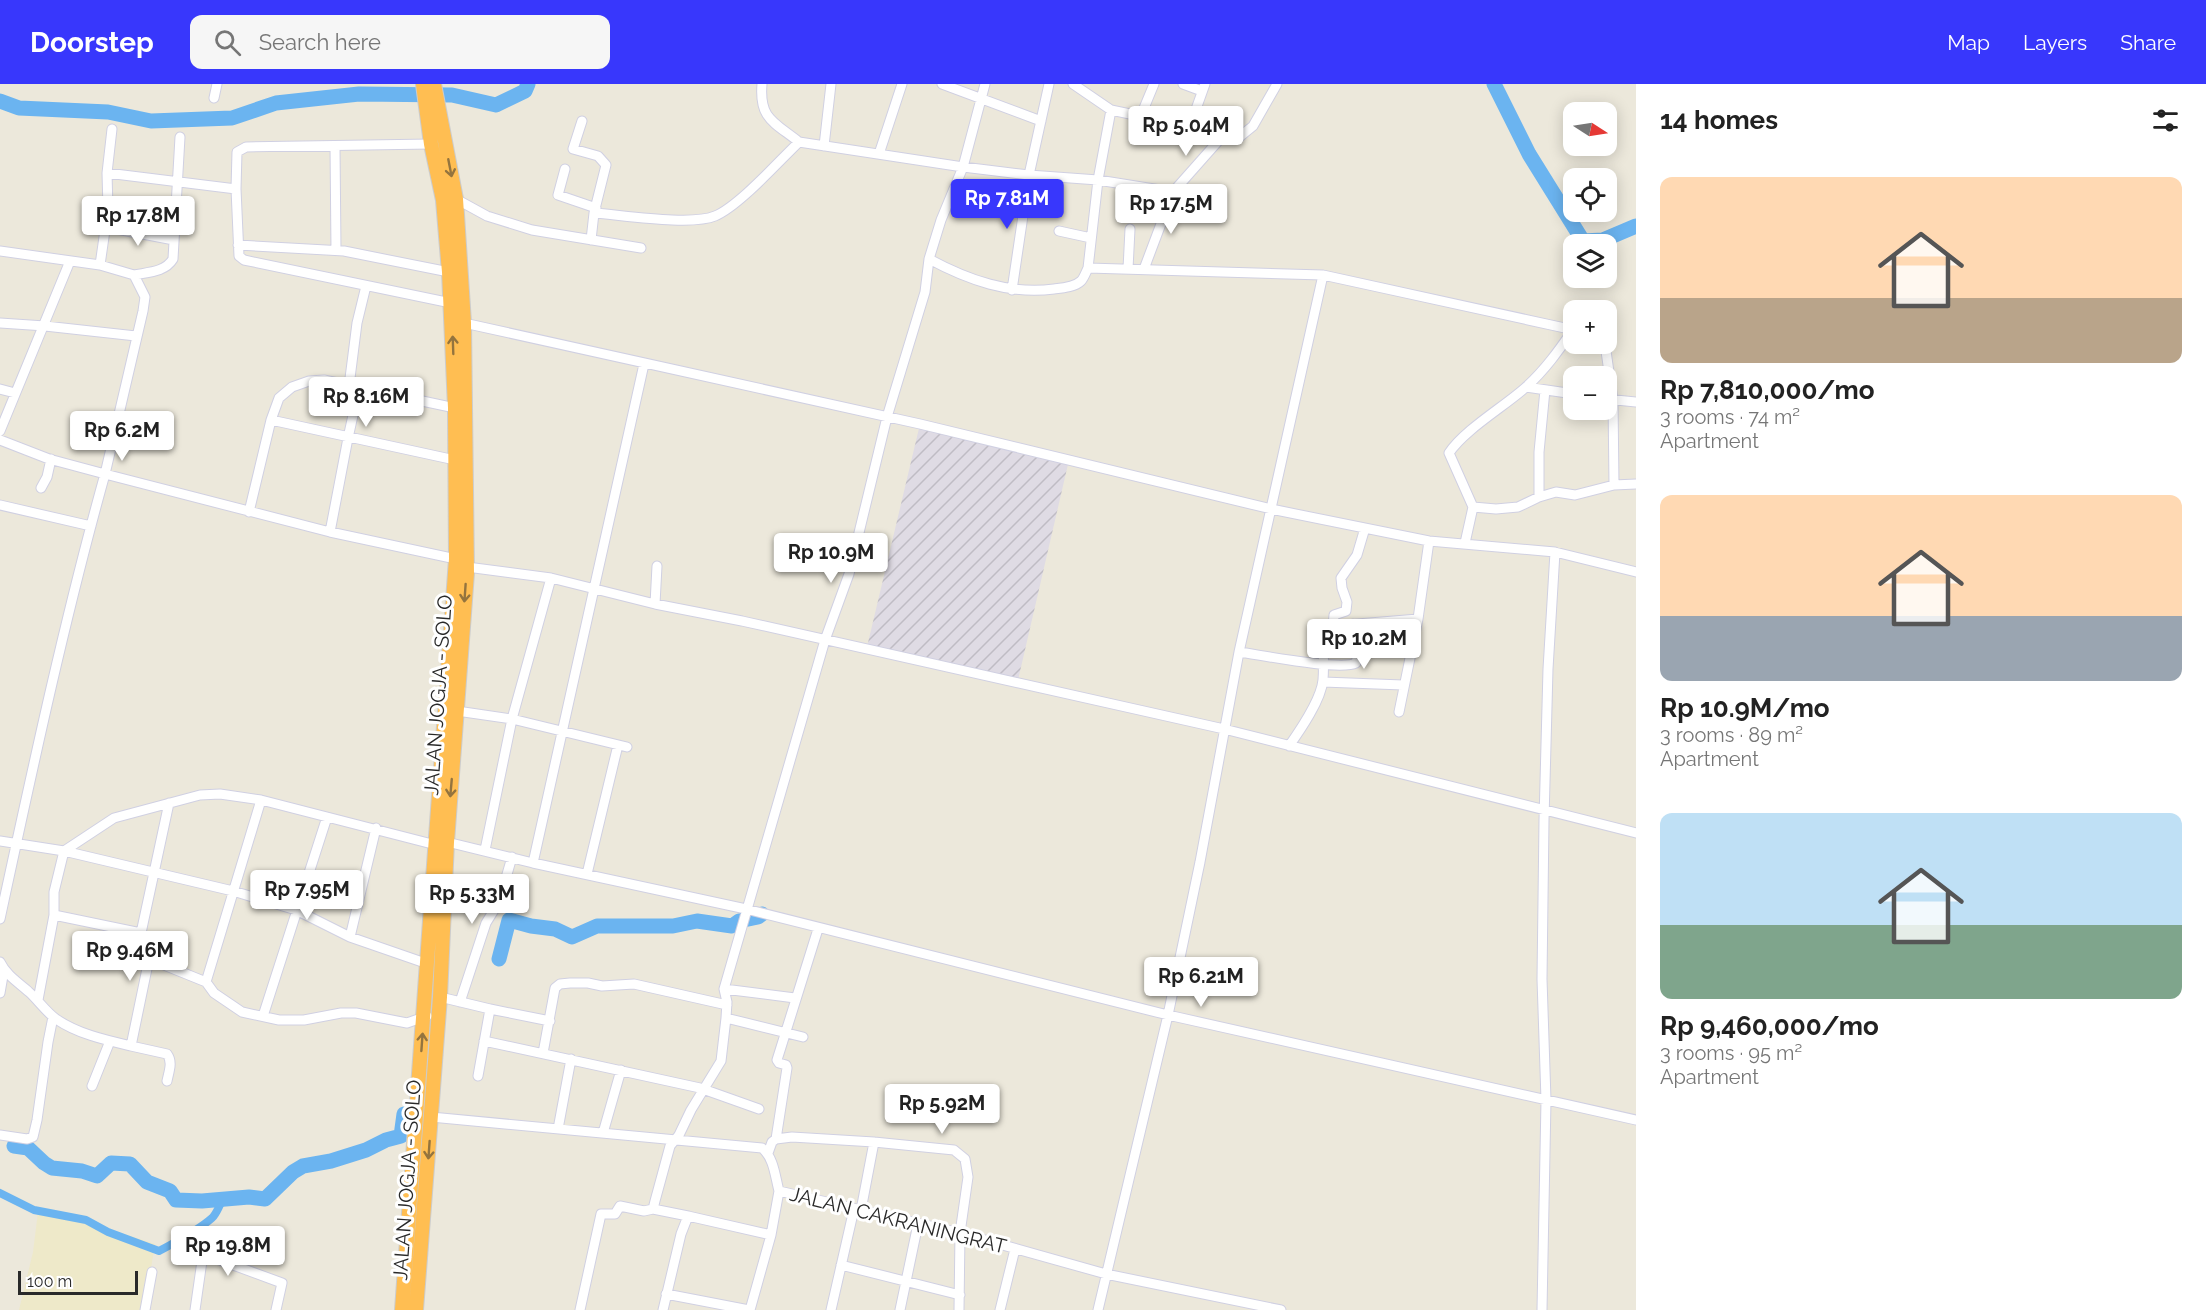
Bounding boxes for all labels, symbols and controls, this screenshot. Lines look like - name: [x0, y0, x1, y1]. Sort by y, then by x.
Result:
- search box: [190, 15, 610, 69]
- text: Doorstep: [30, 26, 154, 59]
- icon: search: [211, 26, 244, 59]
- text: Search here: [259, 29, 381, 55]
- text: Map: [1947, 30, 1990, 55]
- text: Layers: [2023, 30, 2087, 55]
- text: Share: [2120, 30, 2176, 55]
- north arrow: [1563, 102, 1617, 156]
- map controls: [1563, 102, 1617, 420]
- icon: filters: [2149, 104, 2182, 137]
- text: 14 homes: [1660, 105, 1778, 135]
- pin: Rp 5.04M: [1124, 106, 1248, 157]
- text: Rp 5.04M: [1142, 113, 1230, 137]
- one-way arrow: [445, 158, 456, 177]
- button: locate: [1563, 168, 1617, 222]
- pin: Rp 7.81M: [945, 179, 1069, 230]
- pin: Rp 17.5M: [1109, 184, 1233, 235]
- text: Rp 7.81M: [965, 186, 1049, 210]
- text: Rp 17.5M: [1129, 191, 1213, 215]
- pin: Rp 17.8M: [76, 196, 200, 247]
- text: Rp 17.8M: [96, 203, 180, 227]
- icon: home: [1867, 216, 1975, 324]
- button: layers: [1563, 234, 1617, 288]
- button: +: [1563, 300, 1617, 354]
- one-way arrow: [447, 335, 458, 355]
- button: −: [1563, 366, 1617, 420]
- text: Rp 7,810,000/mo: [1660, 375, 1875, 405]
- pin: Rp 8.16M: [304, 377, 428, 428]
- text: Rp 8.16M: [323, 384, 409, 408]
- text: 3 rooms · 74 m²: [1660, 405, 1800, 429]
- pin: Rp 6.2M: [67, 411, 177, 462]
- text: Rp 6.2M: [84, 418, 160, 442]
- text: Apartment: [1660, 429, 1759, 453]
- pin: Rp 10.9M: [769, 533, 893, 584]
- icon: home: [1867, 534, 1975, 642]
- text: Rp 10.9M: [788, 540, 874, 564]
- one-way arrow: [460, 583, 471, 603]
- street label: JALAN JOGJA - SOLO: [419, 594, 457, 796]
- pin: Rp 10.2M: [1302, 619, 1426, 670]
- text: Rp 10.2M: [1321, 626, 1407, 650]
- text: Rp 10.9M/mo: [1660, 693, 1830, 723]
- text: 3 rooms · 89 m²: [1660, 723, 1803, 747]
- text: Apartment: [1660, 747, 1759, 771]
- one-way arrow: [445, 777, 456, 797]
- icon: home: [1867, 852, 1975, 960]
- pin: Rp 7.95M: [245, 870, 369, 921]
- pin: Rp 5.33M: [410, 874, 534, 925]
- text: Rp 7.95M: [264, 877, 350, 901]
- text: Rp 5.33M: [429, 881, 515, 905]
- pin: Rp 9.46M: [68, 931, 192, 982]
- text: Rp 9.46M: [86, 938, 174, 962]
- pin: Rp 6.21M: [1139, 957, 1263, 1008]
- text: Rp 6.21M: [1158, 964, 1244, 988]
- text: Rp 9,460,000/mo: [1660, 1011, 1879, 1041]
- one-way arrow: [416, 1033, 427, 1053]
- text: 3 rooms · 95 m²: [1660, 1041, 1802, 1065]
- text: Apartment: [1660, 1065, 1759, 1089]
- street label: JALAN JOGJA - SOLO: [388, 1079, 426, 1281]
- pin: Rp 5.92M: [880, 1084, 1004, 1135]
- text: Rp 5.92M: [899, 1091, 985, 1115]
- one-way arrow: [423, 1139, 434, 1159]
- street label: JALAN CAKRANINGRAT: [787, 1181, 1009, 1259]
- pin: Rp 19.8M: [166, 1226, 290, 1277]
- text: Rp 19.8M: [185, 1233, 271, 1257]
- scale bar: [18, 1268, 138, 1296]
- text: 100 m: [27, 1272, 72, 1291]

